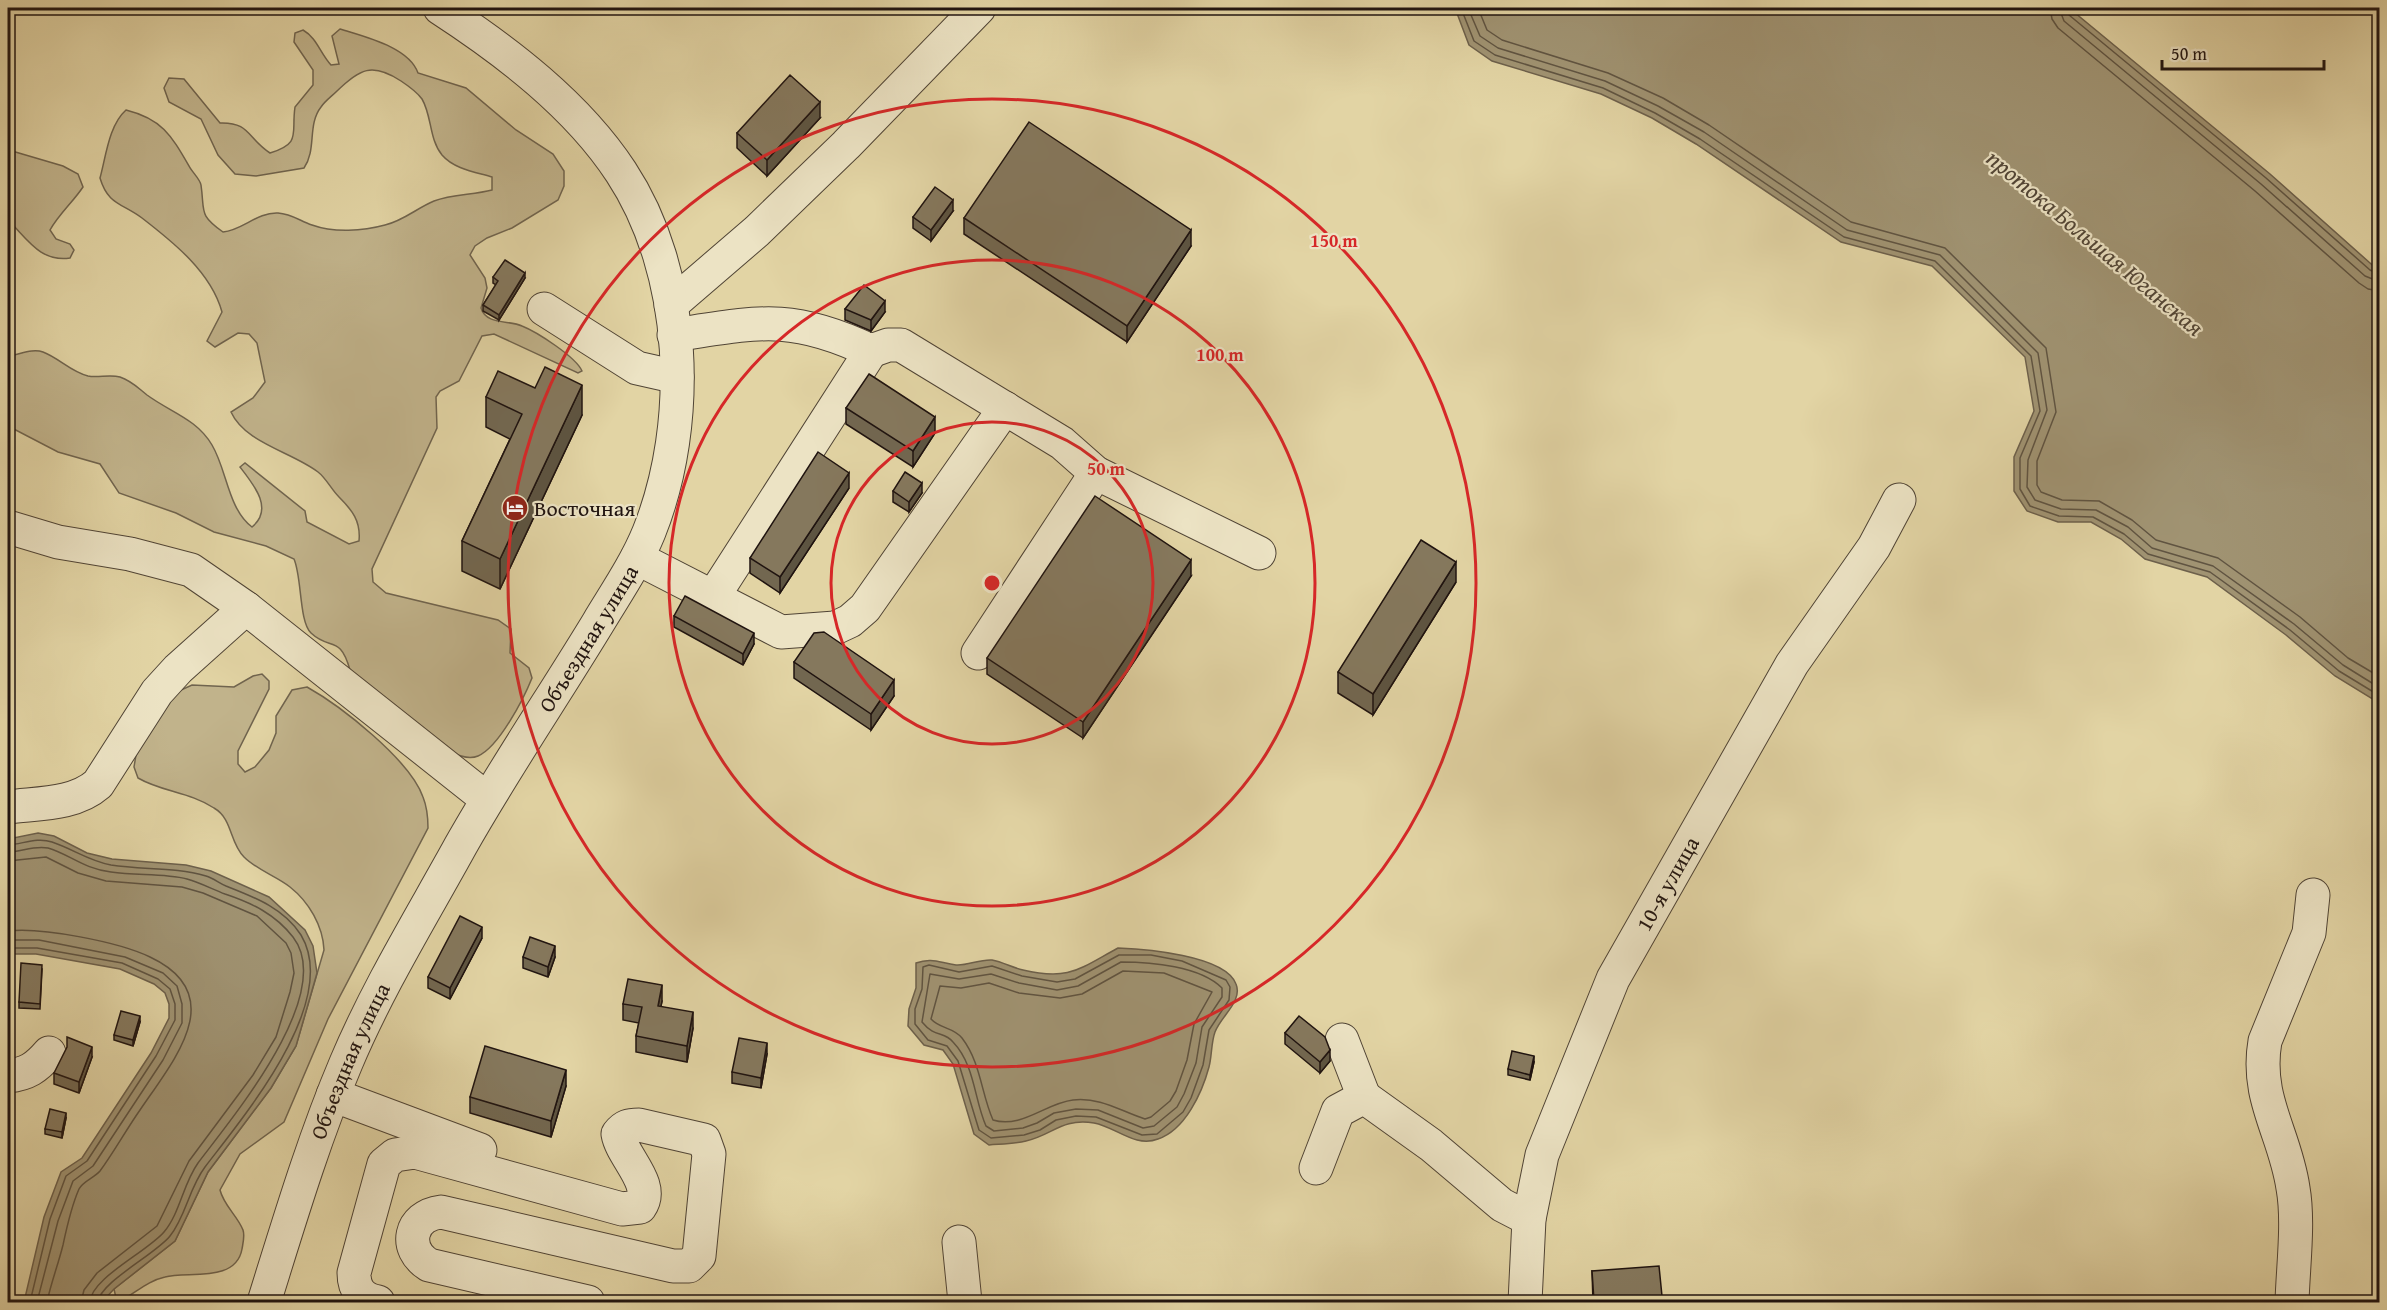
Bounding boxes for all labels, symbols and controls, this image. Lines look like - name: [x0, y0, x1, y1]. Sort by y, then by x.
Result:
- scale bar: [2162, 33, 2324, 71]
- text: 50 m: [2171, 40, 2207, 67]
- water label: протока Большая Юганская: [1979, 141, 2212, 344]
- text: 150 m: [1310, 227, 1358, 254]
- text: 100 m: [1196, 341, 1244, 368]
- text: 50 m: [1087, 455, 1126, 482]
- place label: Восточная: [534, 492, 635, 524]
- hotel icon: Восточная: [500, 493, 530, 523]
- street label: Объездная улица: [530, 558, 646, 718]
- centre of rings: [982, 573, 1002, 593]
- street label: 10-я улица: [1628, 830, 1707, 937]
- street label: Объездная улица: [302, 976, 398, 1144]

